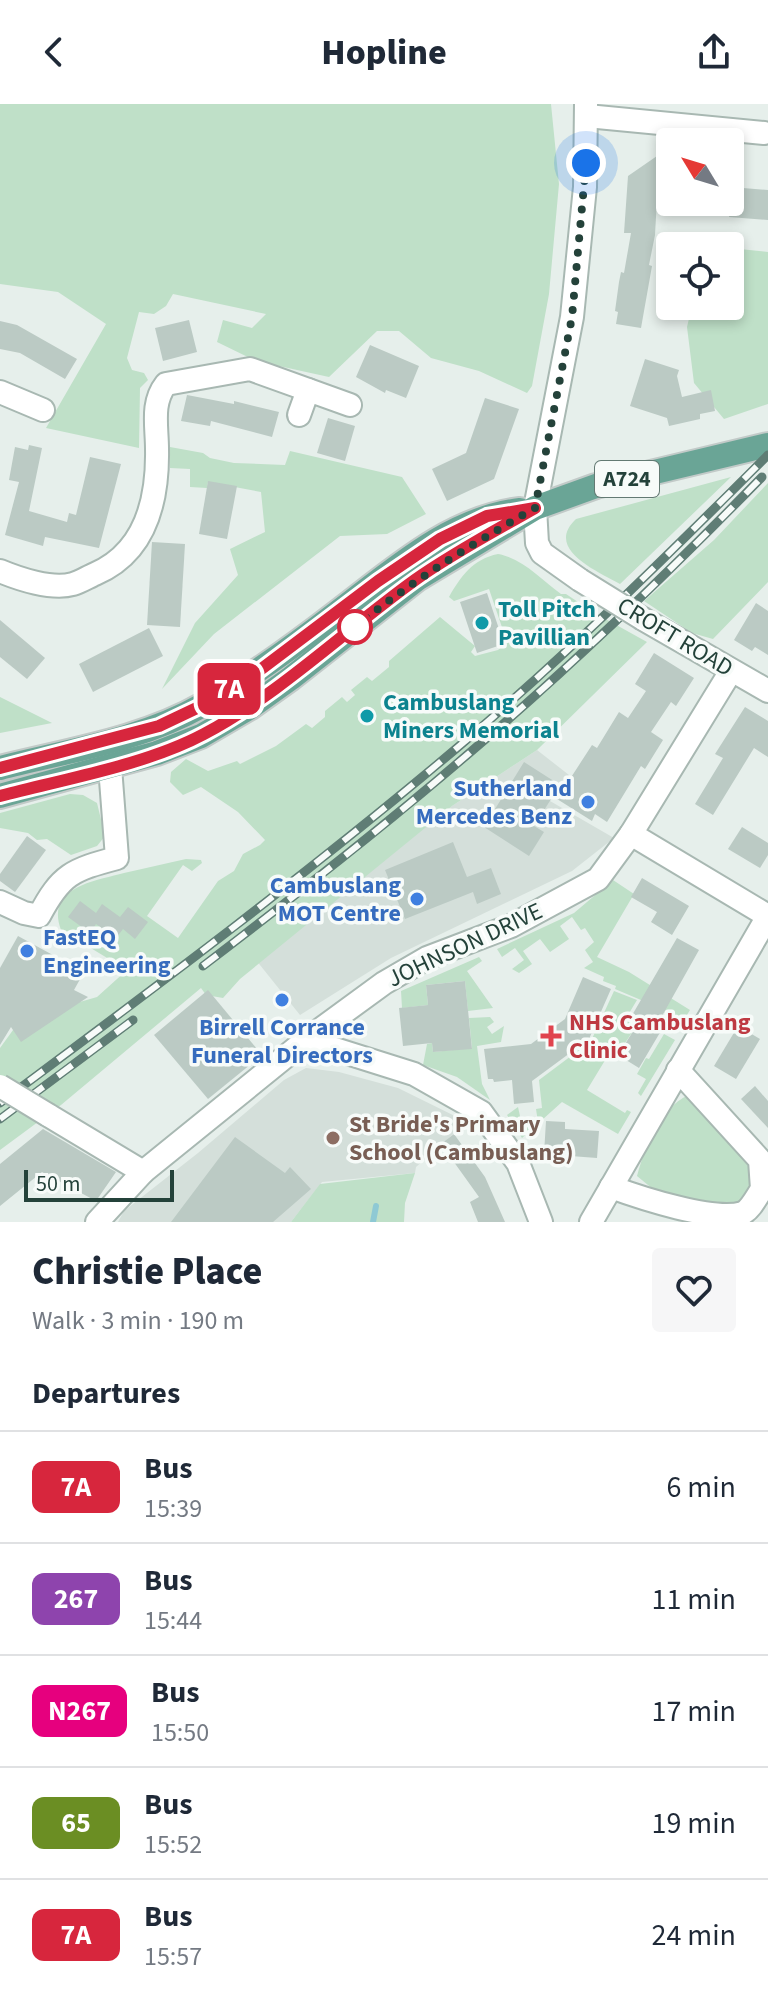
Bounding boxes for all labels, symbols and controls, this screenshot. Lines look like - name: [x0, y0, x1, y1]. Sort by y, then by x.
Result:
- text: Hopline: [321, 27, 447, 78]
- icon: back: [32, 30, 76, 74]
- icon: share: [692, 30, 736, 74]
- north arrow: [656, 128, 744, 216]
- map controls: [656, 128, 744, 320]
- your location: [566, 143, 606, 183]
- button: locate: [656, 232, 744, 320]
- road number: A724: [595, 461, 659, 497]
- street label: CROFT ROAD: [610, 589, 740, 685]
- place label: Toll Pitch Pavillian: [498, 592, 596, 655]
- unlabelled marker: [338, 610, 372, 644]
- marker: Toll Pitch Pavillian: [473, 614, 491, 632]
- line badge: 7A: [193, 663, 265, 715]
- text: 7A: [214, 669, 244, 709]
- place label: Cambuslang Miners Memorial: [383, 685, 559, 748]
- marker: Cambuslang Miners Memorial: [358, 707, 376, 725]
- place label: Sutherland Mercedes Benz: [416, 771, 572, 834]
- marker: Sutherland Mercedes Benz: [579, 793, 597, 811]
- place label: Cambuslang MOT Centre: [270, 868, 401, 931]
- marker: Cambuslang MOT Centre: [408, 890, 426, 908]
- street label: JOHNSON DRIVE: [382, 894, 548, 996]
- place label: FastEQ Engineering: [43, 920, 171, 983]
- marker: FastEQ Engineering: [18, 942, 36, 960]
- marker: Birrell Corrance Funeral Directors: [273, 991, 291, 1009]
- place label: NHS Cambuslang Clinic: [569, 1005, 751, 1068]
- place label: Birrell Corrance Funeral Directors: [191, 1010, 373, 1073]
- marker: NHS Cambuslang Clinic: [540, 1025, 562, 1047]
- place label: St Bride's Primary School (Cambuslang): [349, 1107, 573, 1170]
- marker: St Bride's Primary School (Cambuslang): [324, 1129, 342, 1147]
- scale bar: [24, 1166, 174, 1202]
- text: 50 m: [36, 1168, 81, 1200]
- text: Christie Place: [32, 1245, 262, 1299]
- button: heart: [652, 1248, 736, 1332]
- text: Walk · 3 min · 190 m: [32, 1302, 244, 1339]
- text: Departures: [32, 1372, 180, 1415]
- text: Bus: [144, 1447, 192, 1490]
- text: 6 min: [666, 1466, 736, 1509]
- text: 7A: [61, 1467, 91, 1507]
- text: 15:39: [144, 1490, 202, 1527]
- text: Bus: [144, 1559, 192, 1602]
- text: 11 min: [652, 1578, 736, 1621]
- text: 267: [54, 1579, 98, 1619]
- text: 15:44: [144, 1602, 202, 1639]
- text: Bus: [151, 1671, 199, 1714]
- text: 17 min: [652, 1690, 736, 1733]
- text: N267: [48, 1691, 111, 1731]
- text: 15:50: [151, 1714, 209, 1751]
- text: Bus: [144, 1783, 192, 1826]
- text: 19 min: [652, 1802, 736, 1845]
- text: 65: [61, 1803, 91, 1843]
- text: 15:52: [144, 1826, 202, 1863]
- text: Bus: [144, 1895, 192, 1938]
- text: 24 min: [652, 1914, 736, 1957]
- text: 7A: [61, 1915, 91, 1955]
- text: 15:57: [144, 1938, 202, 1975]

